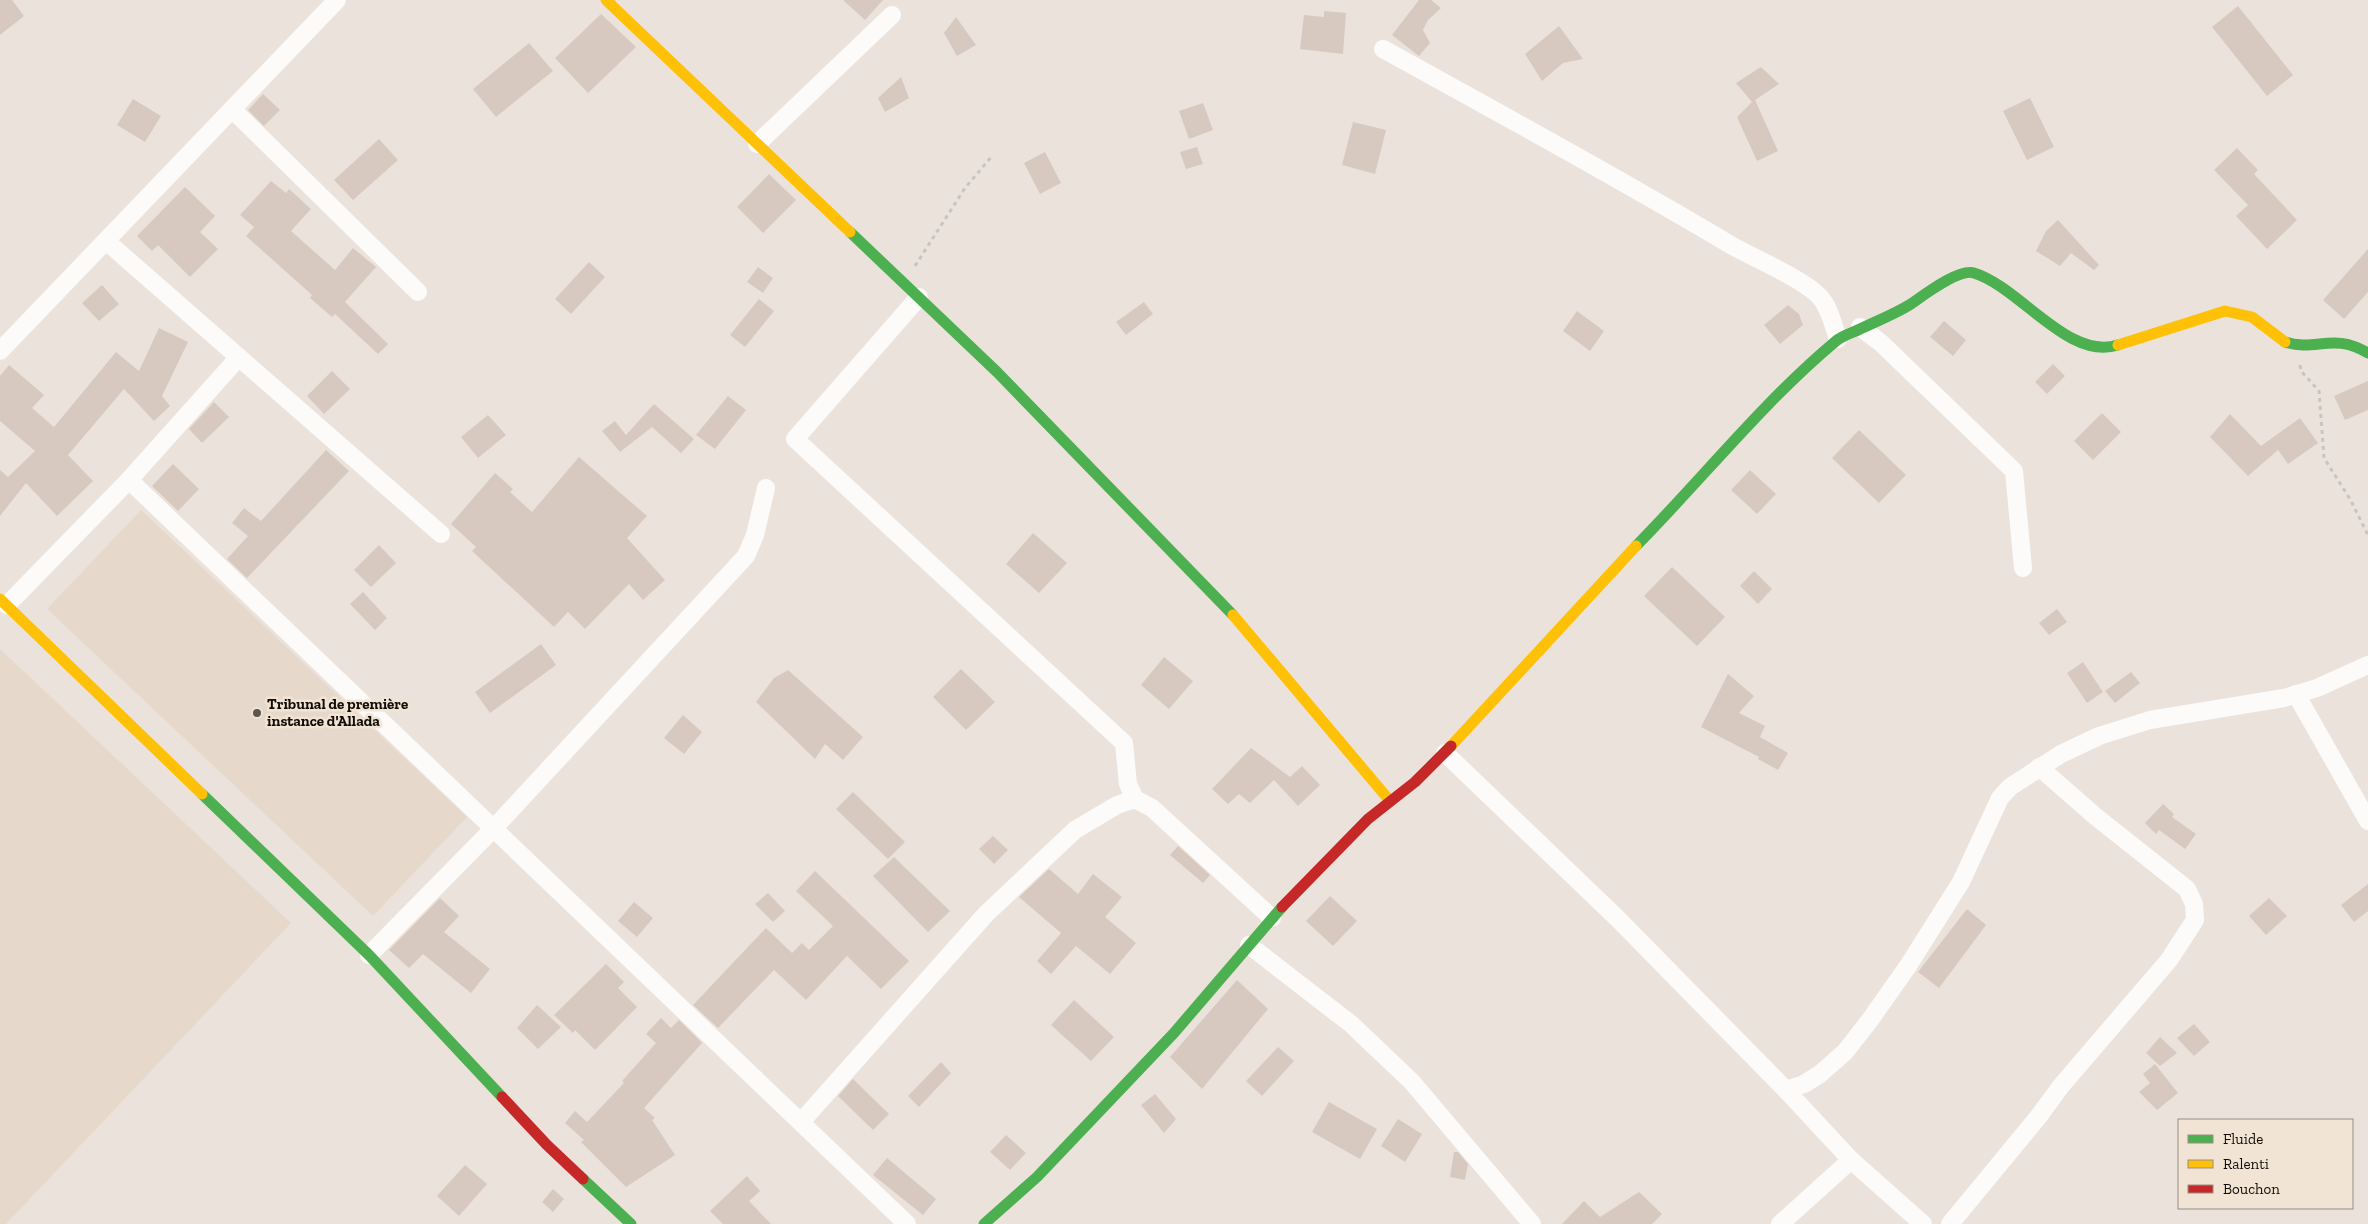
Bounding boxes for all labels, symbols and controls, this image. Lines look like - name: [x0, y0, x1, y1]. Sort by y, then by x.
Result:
- place label: Tribunal de première instance d'Allada: [267, 695, 408, 730]
- marker: Tribunal de première instance d'Allada: [251, 707, 263, 719]
- legend: [2178, 1119, 2353, 1209]
- text: Fluide: [2223, 1130, 2263, 1148]
- text: Ralenti: [2223, 1155, 2269, 1173]
- text: Bouchon: [2223, 1180, 2280, 1198]

